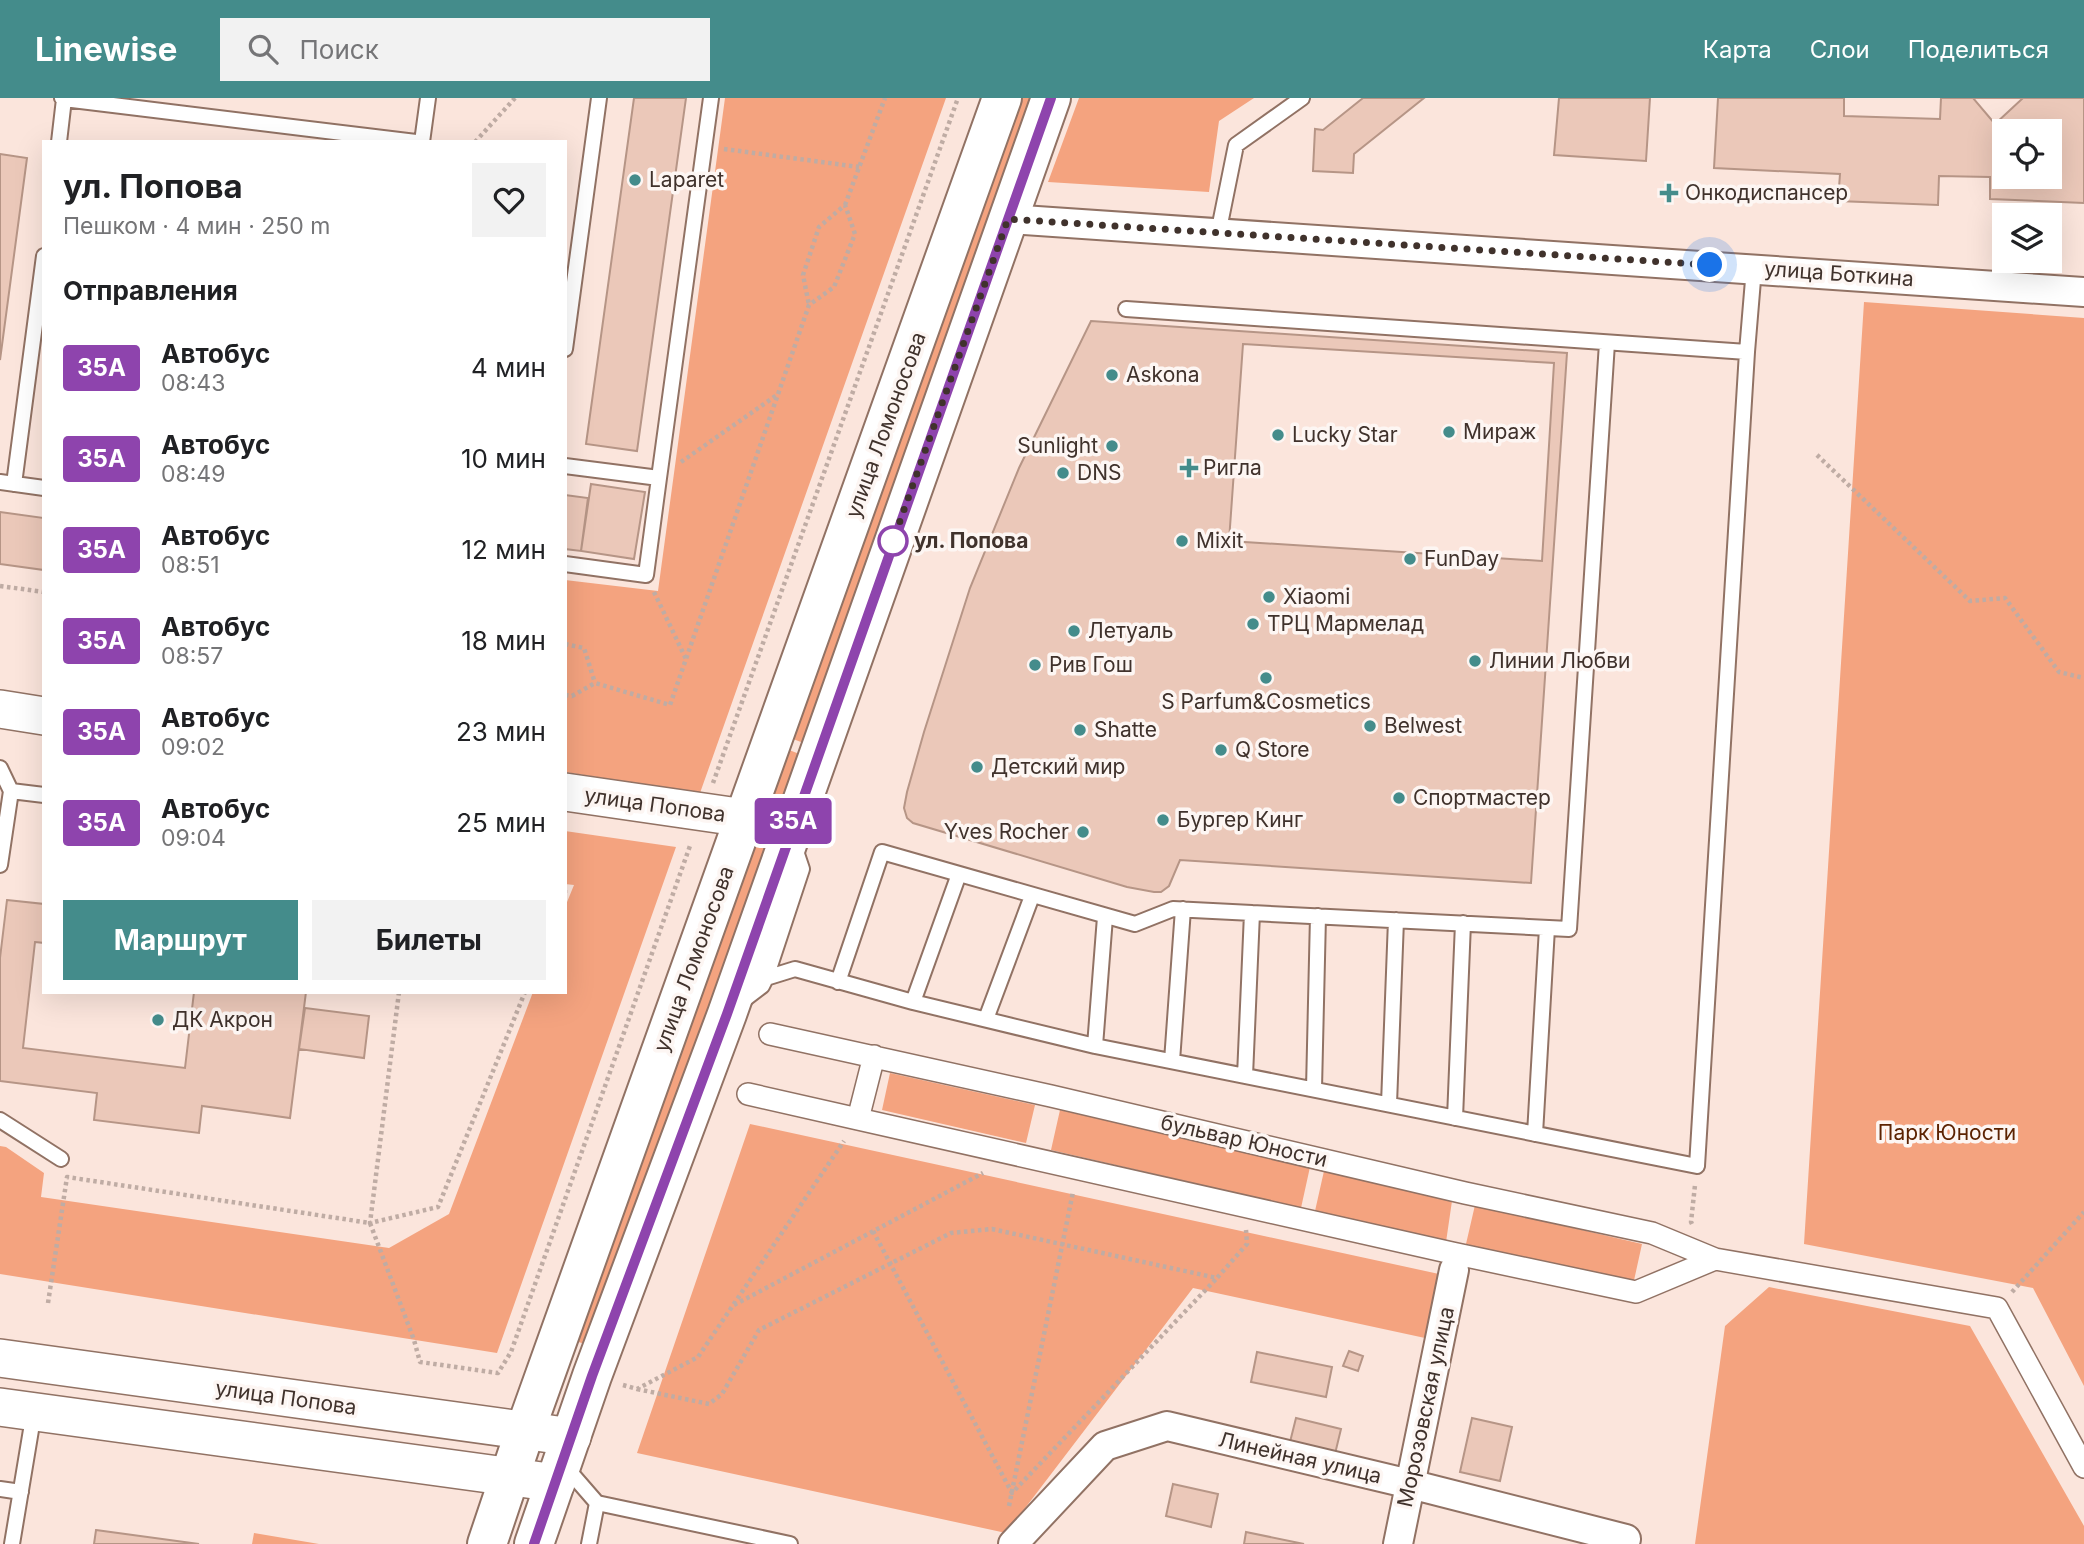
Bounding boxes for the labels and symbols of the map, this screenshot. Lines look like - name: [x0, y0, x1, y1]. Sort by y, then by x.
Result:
- place label: Laparet: [649, 167, 724, 192]
- marker: Laparet: [627, 172, 643, 188]
- place label: Онкодиспансер: [1685, 180, 1848, 205]
- marker: Онкодиспансер: [1659, 183, 1679, 203]
- your location: [1692, 247, 1727, 282]
- street label: улица Боткина: [1763, 256, 1915, 291]
- street label: улица Ломоносова: [840, 329, 931, 521]
- place label: Askona: [1126, 362, 1199, 387]
- marker: Askona: [1104, 367, 1120, 383]
- place label: Мираж: [1463, 419, 1536, 444]
- place label: Lucky Star: [1292, 422, 1398, 447]
- marker: Мираж: [1441, 424, 1457, 440]
- marker: Lucky Star: [1270, 427, 1286, 443]
- place label: Sunlight: [1017, 433, 1098, 458]
- marker: Sunlight: [1104, 438, 1120, 454]
- place label: Ригла: [1203, 455, 1262, 480]
- place label: DNS: [1077, 460, 1121, 485]
- marker: Ригла: [1181, 460, 1197, 476]
- marker: DNS: [1055, 465, 1071, 481]
- marker: ул. Попова: [878, 526, 908, 556]
- place label: ул. Попова: [914, 528, 1028, 553]
- place label: Mixit: [1196, 528, 1244, 553]
- marker: Mixit: [1174, 533, 1190, 549]
- place label: FunDay: [1424, 546, 1499, 571]
- marker: FunDay: [1402, 551, 1418, 567]
- place label: Xiaomi: [1283, 584, 1350, 609]
- marker: Xiaomi: [1261, 589, 1277, 605]
- place label: ТРЦ Мармелад: [1267, 611, 1424, 636]
- marker: ТРЦ Мармелад: [1245, 616, 1261, 632]
- place label: Летуаль: [1088, 618, 1173, 643]
- marker: Летуаль: [1066, 623, 1082, 639]
- place label: Линии Любви: [1489, 648, 1630, 673]
- place label: Рив Гош: [1049, 652, 1133, 677]
- marker: Линии Любви: [1467, 653, 1483, 669]
- marker: Рив Гош: [1027, 657, 1043, 673]
- marker: S Parfum&Cosmetics: [1258, 670, 1274, 686]
- place label: S Parfum&Cosmetics: [1161, 689, 1371, 714]
- place label: Belwest: [1384, 713, 1462, 738]
- place label: Shatte: [1094, 717, 1157, 742]
- marker: Belwest: [1362, 718, 1378, 734]
- marker: Shatte: [1072, 722, 1088, 738]
- place label: Q Store: [1235, 737, 1310, 762]
- marker: Q Store: [1213, 742, 1229, 758]
- place label: Детский мир: [991, 754, 1125, 779]
- marker: Детский мир: [969, 759, 985, 775]
- street label: улица Попова: [583, 782, 727, 827]
- place label: Спортмастер: [1413, 785, 1551, 810]
- marker: Спортмастер: [1391, 790, 1407, 806]
- line badge: 35А: [753, 798, 833, 844]
- place label: Бургер Кинг: [1177, 807, 1303, 832]
- marker: Бургер Кинг: [1155, 812, 1171, 828]
- place label: Yves Rocher: [944, 819, 1069, 844]
- marker: Yves Rocher: [1075, 824, 1091, 840]
- street label: улица Ломоносова: [648, 863, 739, 1055]
- place label: ДК Акрон: [172, 1007, 273, 1032]
- marker: ДК Акрон: [150, 1012, 166, 1028]
- street label: бульвар Юности: [1158, 1109, 1330, 1172]
- park label: Парк Юности: [1878, 1120, 2016, 1145]
- street label: Морозовская улица: [1392, 1304, 1459, 1509]
- street label: улица Попова: [214, 1375, 358, 1420]
- street label: Линейная улица: [1216, 1427, 1384, 1488]

